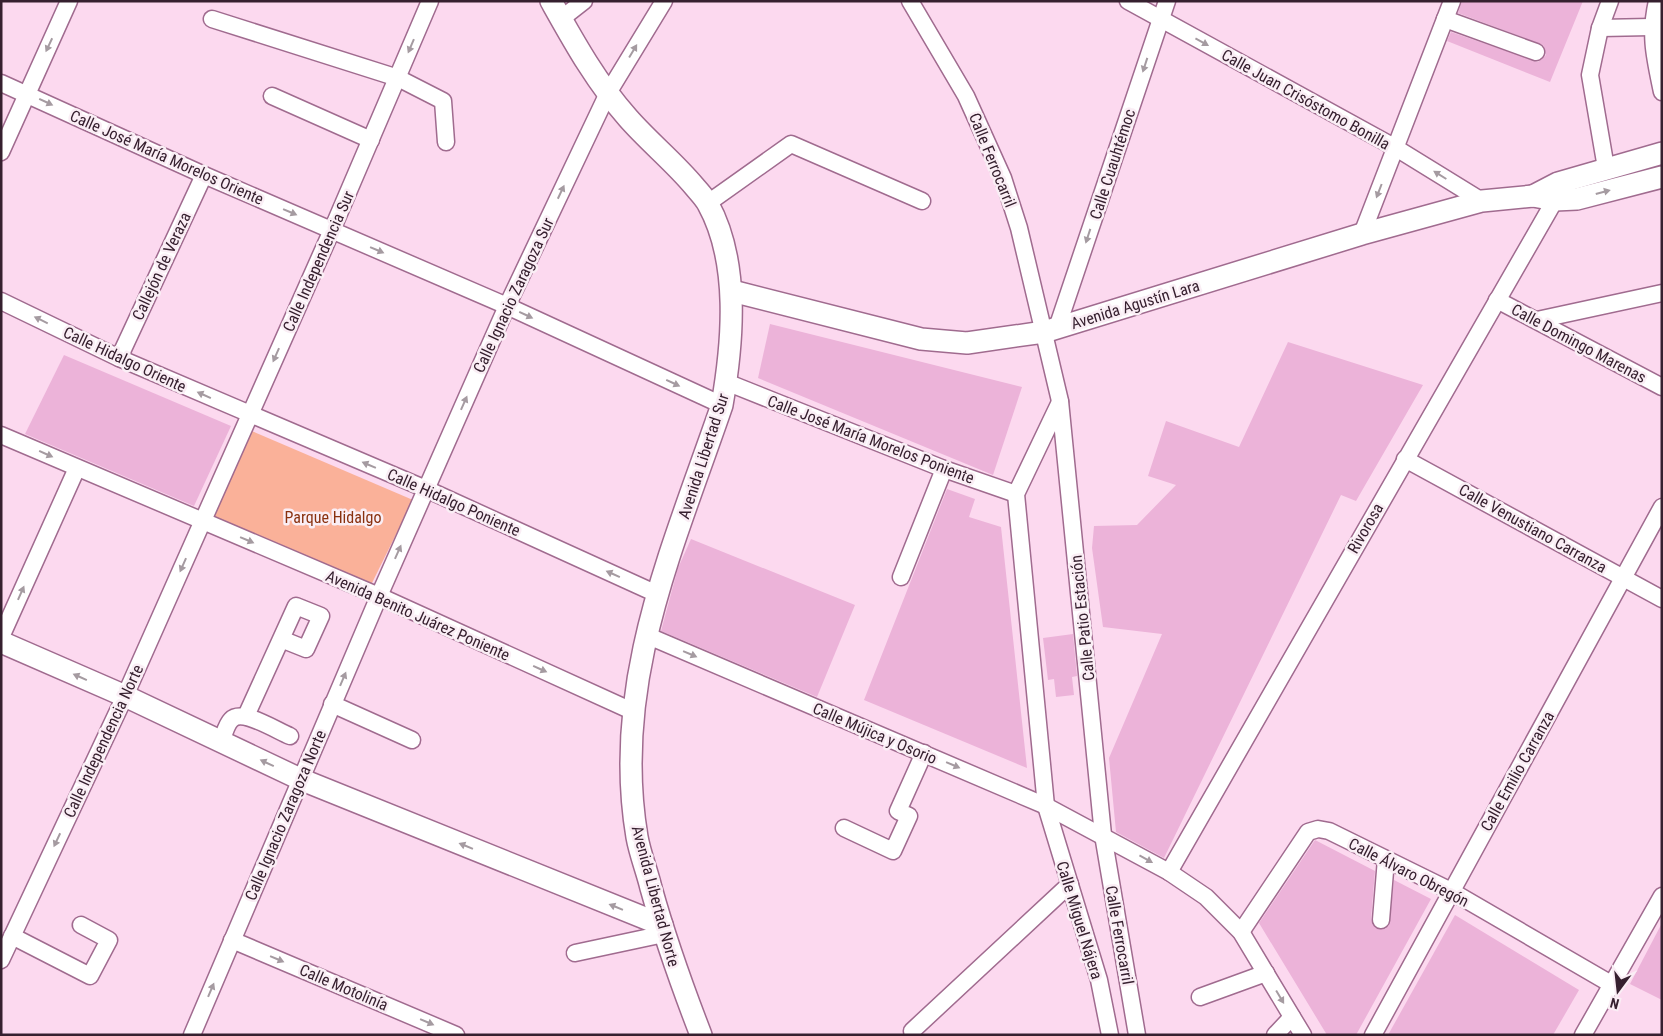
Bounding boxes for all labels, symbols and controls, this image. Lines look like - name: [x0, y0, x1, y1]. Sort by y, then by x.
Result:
- one-way arrow: [44, 38, 53, 53]
- one-way arrow: [1194, 38, 1209, 46]
- one-way arrow: [407, 39, 415, 54]
- one-way arrow: [629, 45, 638, 58]
- street label: Calle Juan Crisóstomo Bonilla: [1218, 45, 1393, 154]
- one-way arrow: [1140, 58, 1148, 73]
- one-way arrow: [39, 99, 53, 107]
- street label: Calle José María Morelos Oriente: [67, 106, 267, 209]
- street label: Calle Cuauhtémoc: [1086, 107, 1139, 222]
- street label: Calle Ferrocarril: [965, 110, 1020, 210]
- one-way arrow: [1434, 171, 1447, 180]
- one-way arrow: [1375, 184, 1383, 199]
- one-way arrow: [557, 185, 565, 199]
- street label: Calle Independencia Sur: [279, 188, 358, 335]
- one-way arrow: [1596, 188, 1611, 196]
- one-way arrow: [283, 208, 297, 216]
- street label: Callejón de Veraza: [128, 209, 195, 323]
- street label: Calle Ignacio Zaragoza Sur: [469, 215, 558, 376]
- one-way arrow: [1084, 229, 1091, 244]
- one-way arrow: [370, 246, 384, 254]
- street label: Avenida Agustín Lara: [1069, 276, 1202, 333]
- street label: Calle Domingo Marenas: [1508, 300, 1650, 387]
- one-way arrow: [519, 311, 533, 319]
- one-way arrow: [33, 316, 48, 325]
- street label: Calle Hidalgo Oriente: [60, 323, 189, 396]
- one-way arrow: [271, 348, 279, 362]
- one-way arrow: [666, 379, 681, 387]
- one-way arrow: [197, 391, 211, 399]
- street label: Avenida Libertad Sur: [674, 391, 733, 521]
- street label: Calle José María Morelos Poniente: [765, 391, 977, 488]
- one-way arrow: [461, 396, 469, 410]
- one-way arrow: [39, 451, 53, 459]
- one-way arrow: [362, 460, 376, 468]
- street label: Calle Hidalgo Poniente: [384, 465, 523, 540]
- street label: Calle Venustiano Carranza: [1456, 480, 1610, 577]
- street label: Rivorosa: [1344, 500, 1387, 557]
- park label: Parque Hidalgo: [285, 508, 381, 527]
- one-way arrow: [240, 536, 254, 544]
- one-way arrow: [395, 545, 403, 559]
- street label: Calle Patio Estación: [1066, 554, 1099, 682]
- one-way arrow: [178, 558, 186, 572]
- street label: Avenida Benito Juárez Poniente: [323, 566, 513, 665]
- one-way arrow: [606, 569, 620, 577]
- one-way arrow: [18, 586, 26, 600]
- one-way arrow: [683, 650, 698, 658]
- street label: Calle Independencia Norte: [60, 662, 147, 821]
- one-way arrow: [533, 665, 547, 673]
- one-way arrow: [339, 671, 347, 686]
- one-way arrow: [73, 672, 87, 680]
- street label: Calle Mújica y Osorio: [810, 699, 940, 768]
- street label: Calle Emilio Carranza: [1477, 708, 1558, 835]
- street label: Calle Ignacio Zaragoza Norte: [241, 727, 330, 903]
- one-way arrow: [260, 759, 274, 767]
- one-way arrow: [946, 762, 960, 770]
- street label: Avenida Libertad Norte: [628, 824, 683, 969]
- one-way arrow: [53, 833, 61, 847]
- street label: Calle Álvaro Obregón: [1345, 834, 1472, 911]
- one-way arrow: [459, 841, 473, 849]
- one-way arrow: [1138, 855, 1153, 863]
- street label: Calle Miguel Nájera: [1053, 859, 1106, 981]
- street label: Calle Ferrocarril: [1101, 884, 1138, 986]
- one-way arrow: [609, 902, 623, 910]
- one-way arrow: [270, 955, 284, 963]
- street label: Calle Motolinía: [297, 960, 391, 1015]
- north arrow: [1593, 966, 1643, 1016]
- one-way arrow: [207, 982, 215, 997]
- one-way arrow: [1276, 991, 1285, 1004]
- text: N: [1608, 995, 1621, 1012]
- one-way arrow: [420, 1019, 434, 1027]

